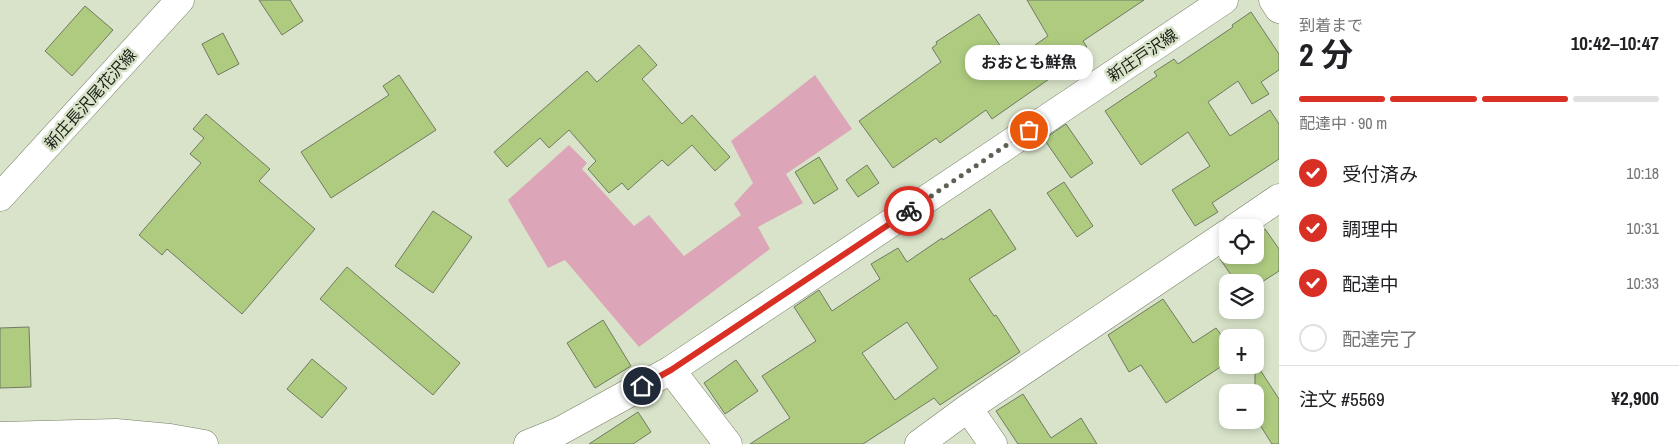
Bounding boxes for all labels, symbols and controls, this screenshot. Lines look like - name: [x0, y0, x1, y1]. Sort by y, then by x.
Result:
- text: 到着まで: [1299, 14, 1363, 36]
- street label: 新庄戸沢線: [1103, 24, 1181, 86]
- text: 10:42–10:47: [1571, 30, 1659, 56]
- text: 2 分: [1299, 33, 1353, 76]
- street label: 新庄長沢尾花沢線: [39, 44, 141, 154]
- callout: おおとも鮮魚: [965, 45, 1093, 80]
- text: おおとも鮮魚: [981, 51, 1077, 73]
- pin: [1008, 109, 1050, 151]
- text: 配達中 · 90 m: [1299, 112, 1387, 134]
- icon: bag: [1015, 116, 1043, 144]
- icon: check: [1299, 159, 1327, 187]
- text: 受付済み: [1342, 161, 1418, 187]
- text: 10:18: [1626, 162, 1659, 184]
- courier: [884, 186, 934, 236]
- icon: bike: [895, 197, 923, 225]
- icon: check: [1299, 214, 1327, 242]
- text: 調理中: [1342, 216, 1399, 242]
- text: 10:31: [1626, 217, 1659, 239]
- map controls: [1219, 219, 1264, 429]
- button: locate: [1219, 219, 1264, 264]
- icon: check: [1299, 269, 1327, 297]
- text: 配達中: [1342, 271, 1399, 297]
- text: 10:33: [1626, 272, 1659, 294]
- button: layers: [1219, 274, 1264, 319]
- text: 配達完了: [1342, 326, 1418, 352]
- button: +: [1219, 329, 1264, 374]
- pin: [621, 365, 663, 407]
- icon: home: [628, 372, 656, 400]
- button: −: [1219, 384, 1264, 429]
- text: ¥2,900: [1611, 385, 1659, 411]
- text: 注文 #5569: [1299, 386, 1385, 412]

